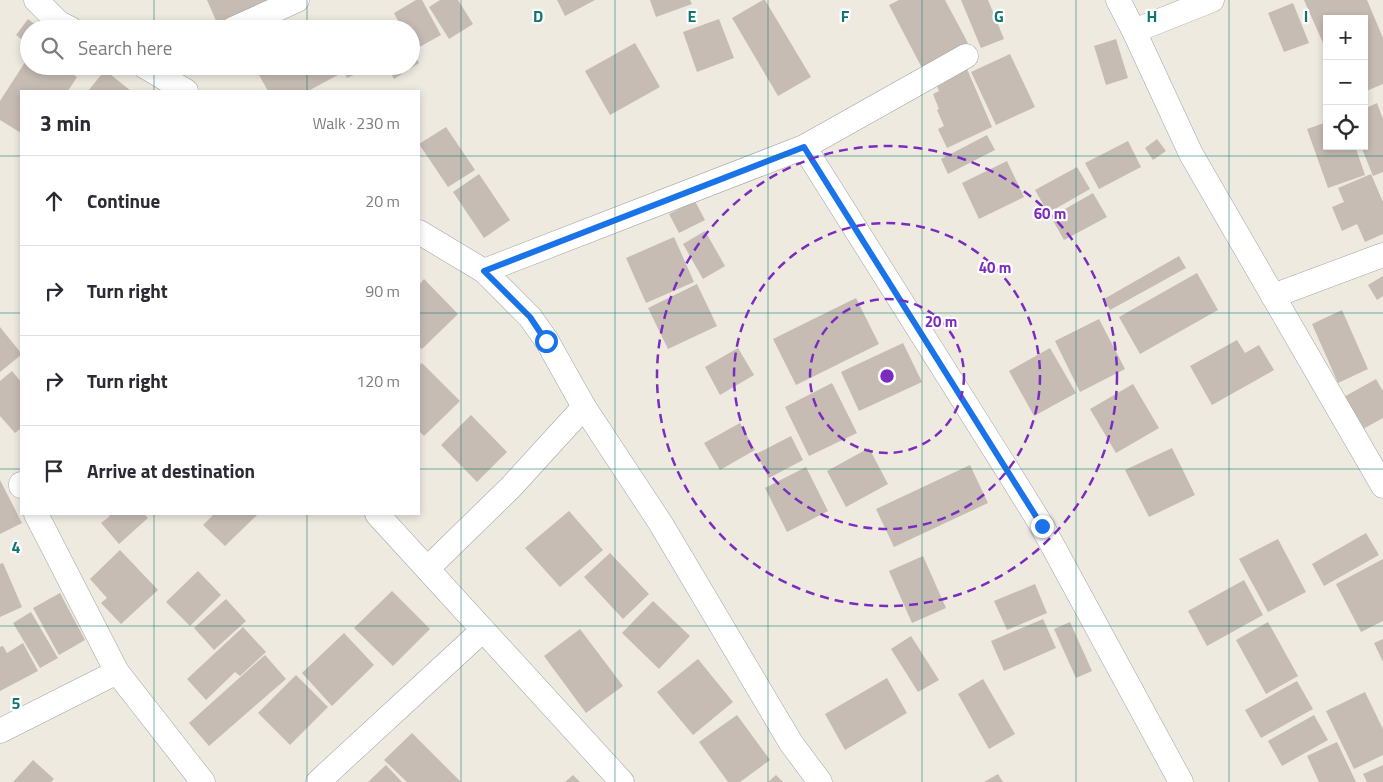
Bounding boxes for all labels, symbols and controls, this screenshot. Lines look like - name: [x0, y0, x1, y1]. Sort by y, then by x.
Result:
- text: D: [533, 4, 543, 28]
- text: E: [688, 4, 697, 28]
- text: F: [841, 4, 850, 28]
- text: G: [994, 4, 1004, 28]
- text: H: [1147, 4, 1157, 28]
- text: I: [1304, 4, 1308, 28]
- map controls: [1323, 15, 1368, 150]
- button: +: [1323, 15, 1368, 60]
- search box: [20, 20, 420, 75]
- text: Search here: [78, 33, 172, 62]
- icon: search: [38, 34, 66, 62]
- button: −: [1323, 60, 1368, 105]
- button: locate: [1323, 105, 1368, 150]
- text: 3 min: [40, 107, 91, 139]
- text: Walk · 230 m: [312, 111, 400, 135]
- text: Continue: [87, 186, 160, 215]
- icon: ahead: [40, 187, 68, 215]
- text: 20 m: [365, 189, 400, 213]
- text: 60 m: [1034, 202, 1066, 225]
- text: 40 m: [979, 256, 1011, 279]
- text: Turn right: [87, 276, 168, 305]
- icon: right: [40, 277, 68, 305]
- text: 90 m: [365, 279, 400, 303]
- text: 20 m: [925, 310, 957, 333]
- route start: [535, 330, 558, 353]
- text: Turn right: [87, 366, 168, 395]
- icon: right: [40, 367, 68, 395]
- centre of rings: [878, 367, 896, 385]
- text: 120 m: [356, 369, 400, 393]
- text: Arrive at destination: [87, 456, 255, 485]
- icon: arrive: [40, 457, 68, 485]
- route end: [1031, 515, 1054, 538]
- text: 4: [12, 535, 21, 559]
- text: 5: [12, 691, 21, 715]

